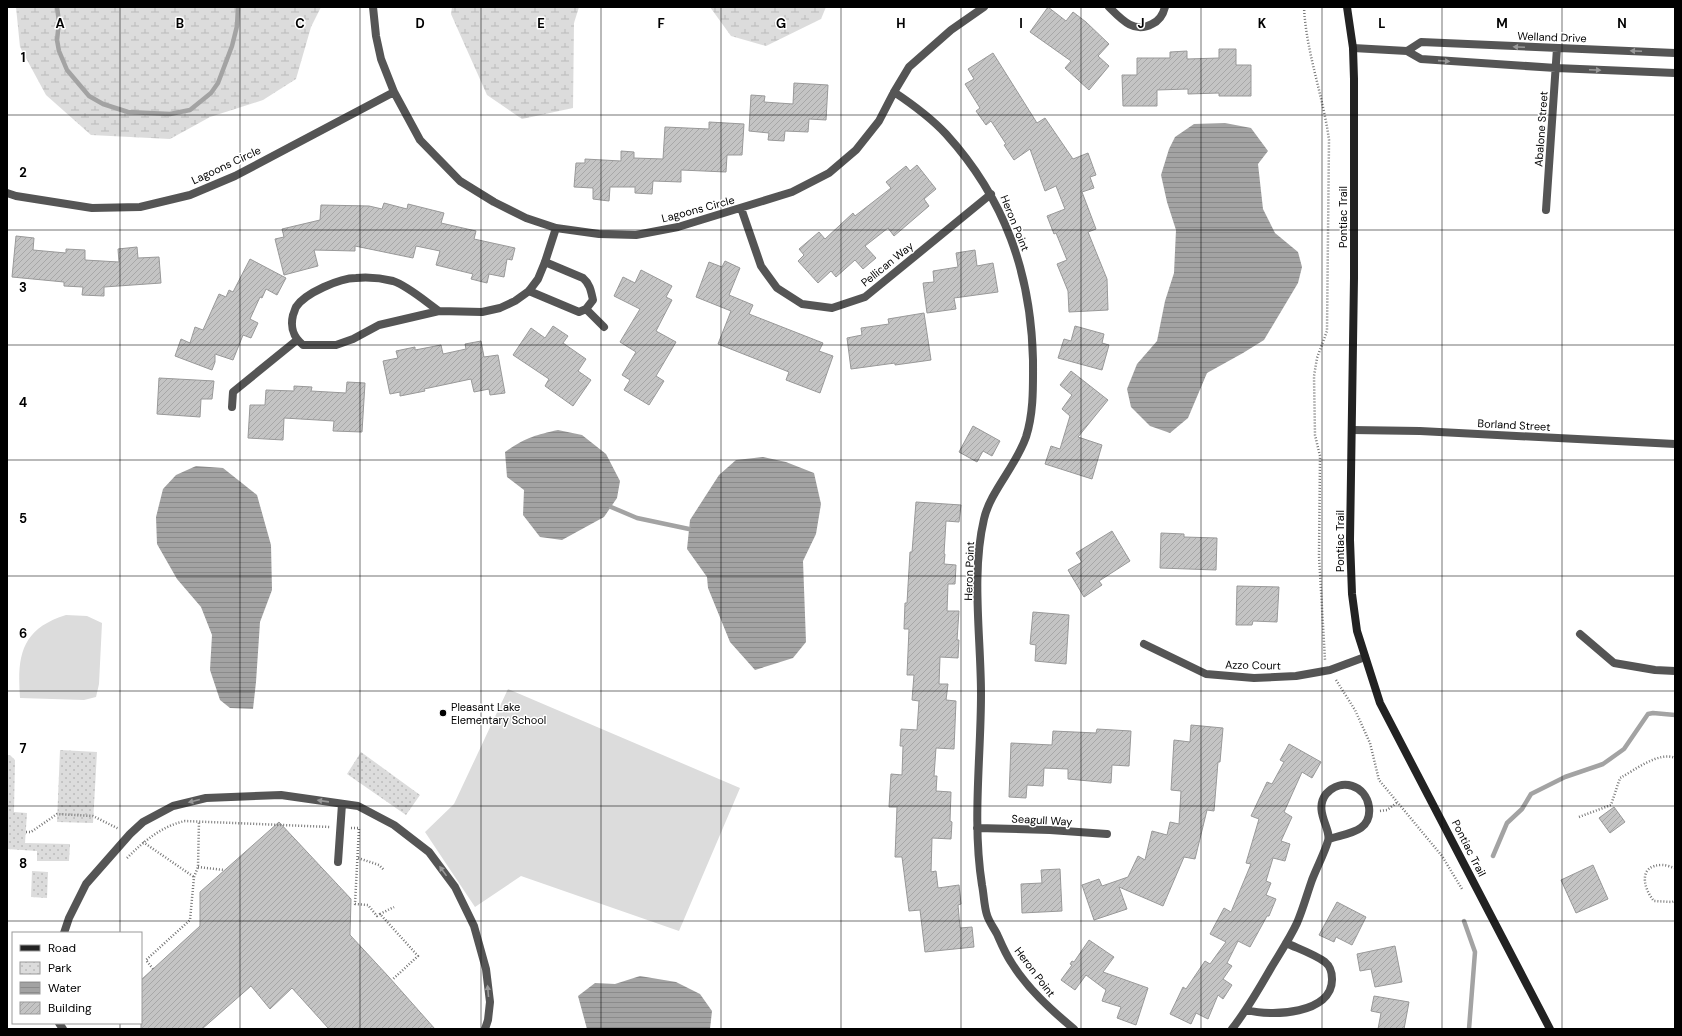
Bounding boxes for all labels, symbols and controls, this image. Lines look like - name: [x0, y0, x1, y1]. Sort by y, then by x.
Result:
- text: A: [55, 15, 65, 32]
- text: B: [176, 15, 184, 32]
- text: C: [295, 15, 305, 32]
- text: D: [415, 15, 425, 32]
- text: E: [537, 15, 545, 32]
- text: F: [657, 15, 665, 32]
- text: G: [776, 15, 786, 32]
- text: H: [896, 15, 906, 32]
- text: I: [1019, 15, 1023, 32]
- text: J: [1137, 15, 1145, 32]
- text: K: [1258, 15, 1267, 32]
- text: L: [1378, 15, 1386, 32]
- text: M: [1496, 15, 1508, 32]
- text: N: [1617, 15, 1627, 32]
- street label: Welland Drive: [1517, 29, 1587, 45]
- one-way arrow: [1513, 43, 1525, 50]
- one-way arrow: [1630, 48, 1642, 55]
- text: 1: [21, 49, 25, 66]
- one-way arrow: [1438, 57, 1450, 64]
- one-way arrow: [1589, 66, 1601, 73]
- street label: Abalone Street: [1531, 91, 1551, 167]
- street label: Lagoons Circle: [189, 143, 263, 187]
- text: 2: [19, 164, 27, 181]
- street label: Pontiac Trail: [1336, 186, 1350, 248]
- street label: Lagoons Circle: [660, 193, 736, 225]
- street label: Heron Point: [997, 193, 1033, 253]
- street label: Pellican Way: [858, 239, 916, 289]
- text: 3: [19, 279, 27, 296]
- text: 4: [19, 394, 27, 411]
- street label: Borland Street: [1477, 416, 1551, 434]
- text: 5: [19, 510, 27, 527]
- street label: Pontiac Trail: [1333, 510, 1347, 572]
- street label: Heron Point: [961, 541, 977, 601]
- text: 6: [19, 625, 27, 642]
- street label: Azzo Court: [1225, 658, 1281, 672]
- place label: Pleasant Lake Elementary School: [451, 700, 546, 727]
- marker: Pleasant Lake Elementary School: [438, 708, 448, 718]
- text: 7: [20, 740, 27, 757]
- one-way arrow: [317, 798, 329, 804]
- one-way arrow: [187, 799, 200, 805]
- street label: Seagull Way: [1011, 811, 1073, 829]
- street label: Pontiac Trail: [1449, 817, 1489, 879]
- text: 8: [19, 855, 27, 872]
- one-way arrow: [439, 865, 447, 876]
- legend: [12, 932, 142, 1024]
- text: Road: [48, 940, 76, 956]
- street label: Heron Point: [1012, 944, 1058, 1000]
- text: Park: [48, 960, 72, 976]
- text: Water: [48, 980, 82, 996]
- one-way arrow: [485, 984, 492, 997]
- text: Building: [48, 1000, 92, 1016]

